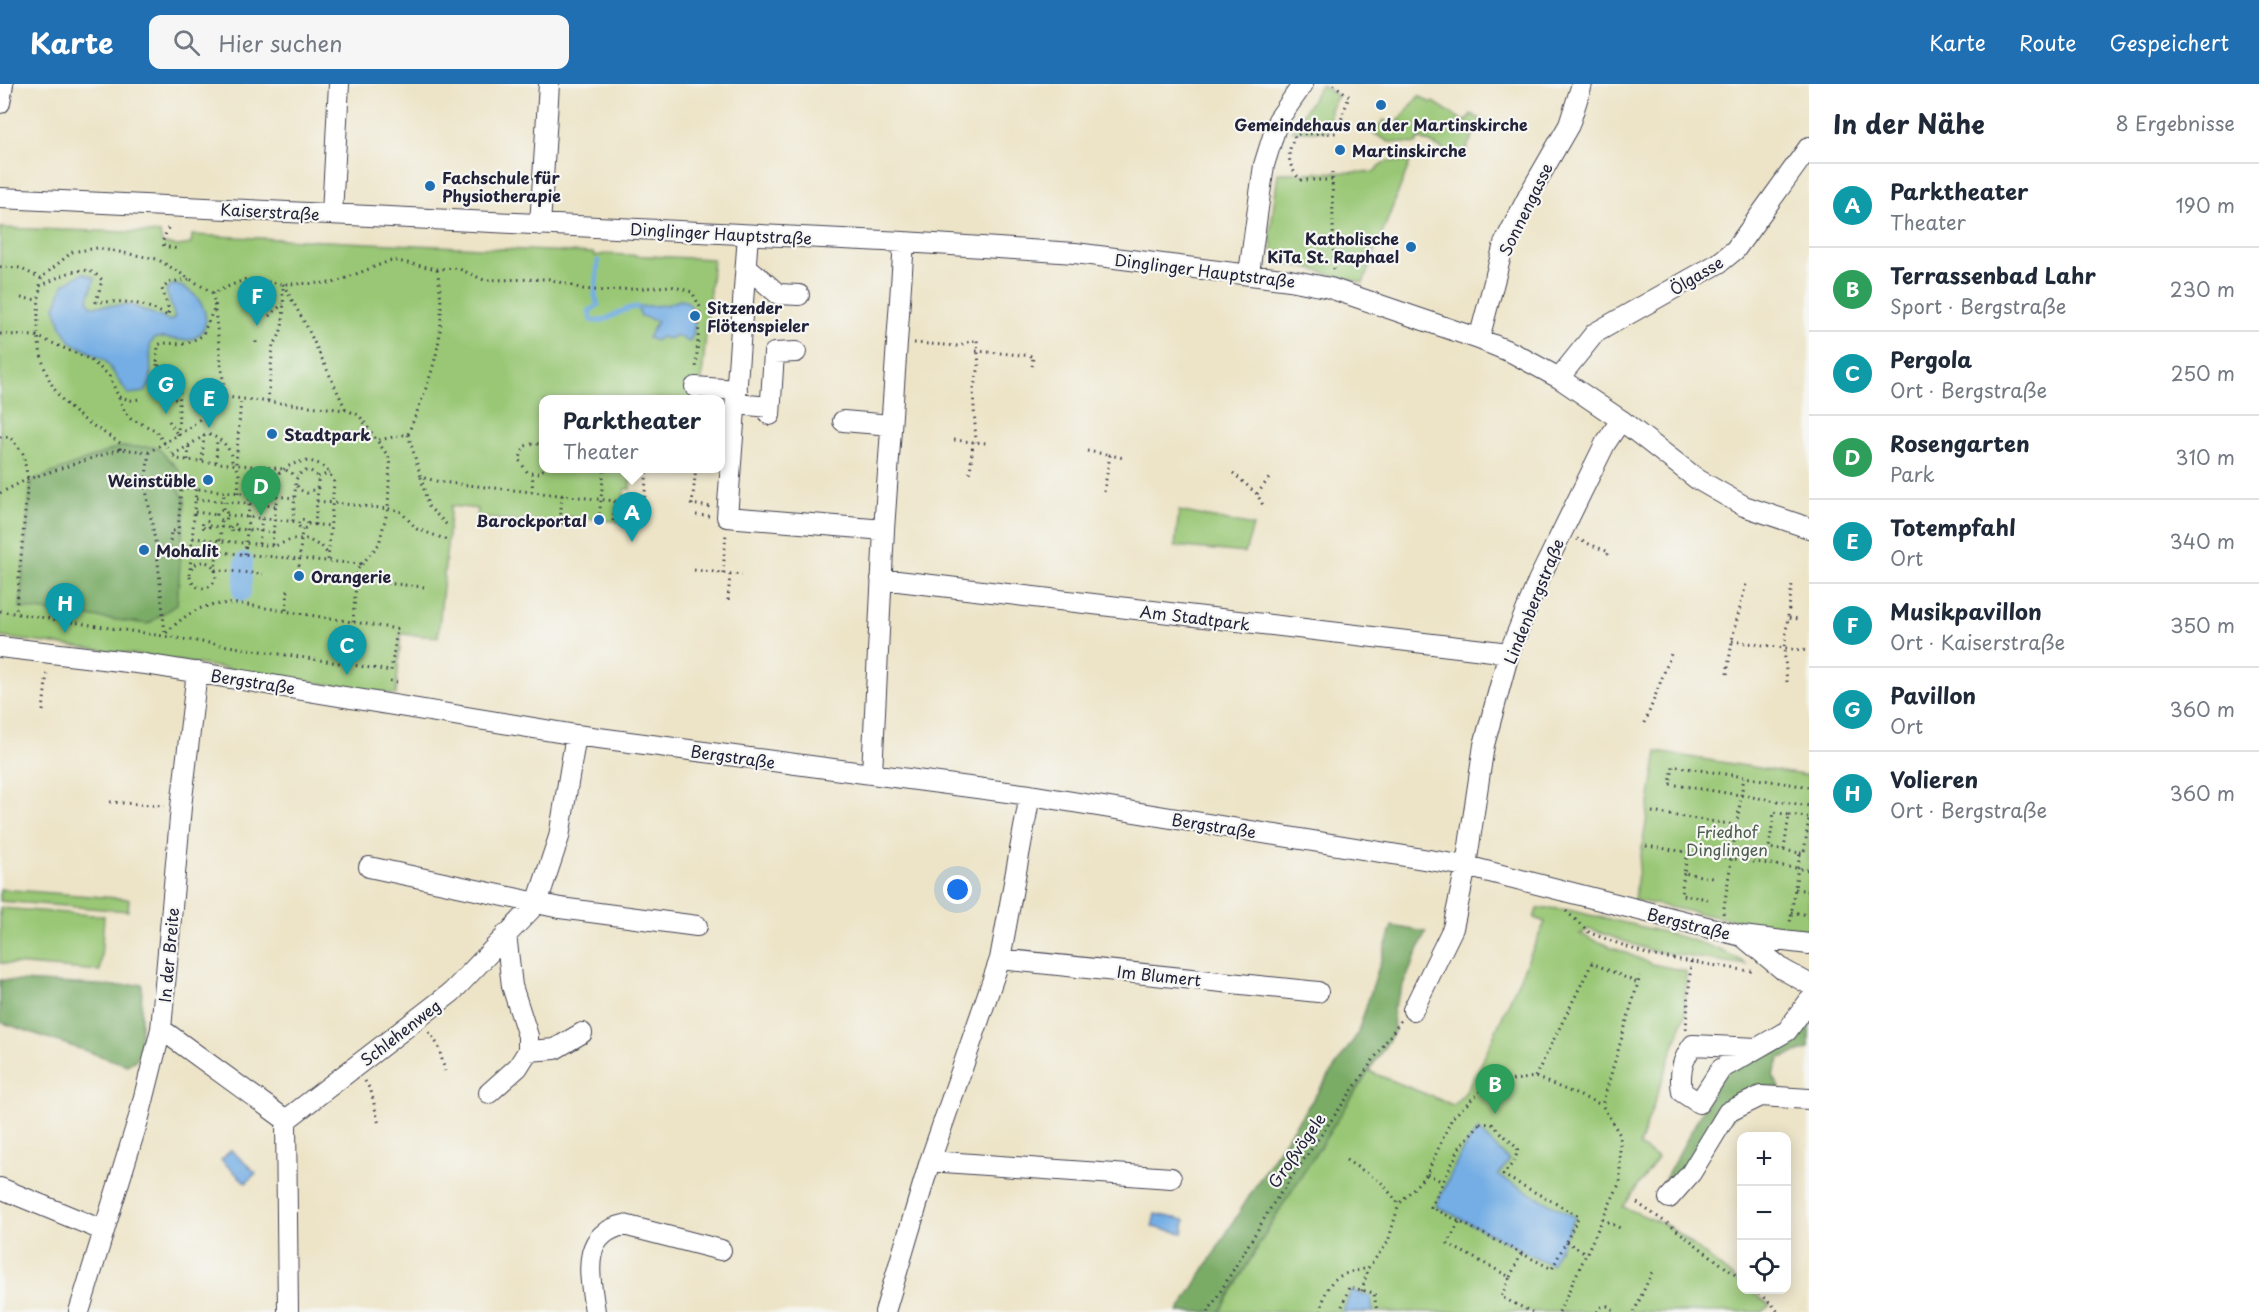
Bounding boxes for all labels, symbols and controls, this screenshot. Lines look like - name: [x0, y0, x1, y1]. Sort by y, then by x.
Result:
- search box: [149, 15, 569, 69]
- text: Karte: [30, 21, 113, 64]
- icon: search: [170, 26, 203, 59]
- text: Hier suchen: [218, 26, 343, 59]
- text: Karte: [1929, 26, 1986, 58]
- text: Route: [2019, 26, 2077, 58]
- text: Gespeichert: [2110, 26, 2229, 58]
- marker: Gemeindehaus an der Martinskirche: [1374, 98, 1388, 112]
- text: In der Nähe: [1833, 104, 1985, 143]
- text: 8 Ergebnisse: [2115, 108, 2235, 138]
- place label: Gemeindehaus an der Martinskirche: [1234, 112, 1528, 136]
- place label: Martinskirche: [1352, 138, 1467, 162]
- marker: Martinskirche: [1333, 143, 1347, 157]
- street label: Sonnengasse: [1492, 158, 1558, 260]
- place label: Fachschule für Physiotherapie: [442, 165, 561, 207]
- text: Parktheater: [1890, 174, 2028, 207]
- marker: Fachschule für Physiotherapie: [423, 179, 437, 193]
- text: A: [1845, 190, 1860, 220]
- text: 190 m: [2176, 190, 2235, 220]
- street label: Kaiserstraße: [220, 196, 320, 226]
- text: Theater: [1890, 207, 1966, 237]
- street label: Dinglinger Hauptstraße: [630, 216, 812, 250]
- place label: Katholische KiTa St. Raphael: [1267, 226, 1399, 268]
- marker: Katholische KiTa St. Raphael: [1404, 240, 1418, 254]
- street label: Dinglinger Hauptstraße: [1113, 247, 1297, 293]
- street label: Ölgasse: [1665, 250, 1727, 300]
- text: Terrassenbad Lahr: [1890, 258, 2096, 291]
- text: B: [1846, 274, 1859, 304]
- text: 230 m: [2170, 274, 2235, 304]
- pin: F: [238, 276, 276, 326]
- text: Sport · Bergstraße: [1890, 291, 2066, 321]
- place label: Sitzender Flötenspieler: [707, 295, 810, 337]
- marker: Sitzender Flötenspieler: [688, 309, 702, 323]
- text: Pergola: [1890, 342, 1972, 375]
- text: C: [1845, 358, 1860, 388]
- text: 250 m: [2171, 358, 2235, 388]
- pin: G: [146, 364, 186, 414]
- text: Ort · Bergstraße: [1890, 375, 2047, 405]
- pin: E: [190, 378, 228, 428]
- popup: [539, 395, 725, 473]
- text: Parktheater: [563, 403, 701, 436]
- place label: Stadtpark: [284, 422, 371, 446]
- text: Rosengarten: [1890, 426, 2030, 459]
- marker: Stadtpark: [265, 427, 279, 441]
- text: Theater: [563, 436, 639, 466]
- text: D: [1845, 442, 1860, 472]
- text: 310 m: [2175, 442, 2235, 472]
- text: Park: [1890, 459, 1935, 489]
- pin: D: [242, 466, 280, 516]
- place label: Weinstüble: [108, 468, 196, 492]
- marker: Weinstüble: [201, 473, 215, 487]
- pin: A: [612, 492, 652, 542]
- place label: Barockportal: [476, 508, 587, 532]
- text: Totempfahl: [1890, 510, 2016, 543]
- marker: Barockportal: [592, 513, 606, 527]
- text: E: [1846, 526, 1859, 556]
- text: 340 m: [2170, 526, 2235, 556]
- street label: Lindenbergstraße: [1497, 535, 1569, 667]
- place label: Mohalit: [156, 538, 219, 562]
- marker: Mohalit: [137, 543, 151, 557]
- text: Ort: [1890, 543, 1923, 573]
- place label: Orangerie: [311, 564, 392, 588]
- marker: Orangerie: [292, 569, 306, 583]
- pin: H: [46, 584, 84, 633]
- text: Musikpavillon: [1890, 594, 2042, 627]
- street label: Am Stadtpark: [1139, 598, 1252, 636]
- text: F: [1847, 610, 1858, 640]
- text: 350 m: [2170, 610, 2235, 640]
- pin: C: [328, 626, 366, 675]
- text: Ort · Kaiserstraße: [1890, 627, 2065, 657]
- street label: Bergstraße: [209, 662, 297, 700]
- text: Pavillon: [1890, 678, 1976, 711]
- text: G: [1844, 694, 1861, 724]
- text: 360 m: [2169, 694, 2235, 724]
- text: Ort: [1890, 711, 1923, 741]
- street label: Bergstraße: [689, 738, 777, 774]
- text: Volieren: [1890, 762, 1978, 795]
- text: H: [1845, 778, 1860, 808]
- text: 360 m: [2169, 778, 2235, 808]
- text: Ort · Bergstraße: [1890, 795, 2047, 825]
- street label: Bergstraße: [1170, 806, 1258, 844]
- park label: Friedhof Dinglingen: [1686, 819, 1768, 861]
- your location: [943, 875, 972, 904]
- street label: Bergstraße: [1645, 901, 1733, 945]
- street label: In der Breite: [152, 907, 184, 1003]
- street label: Im Blumert: [1116, 959, 1203, 991]
- street label: Schlehenweg: [355, 993, 445, 1071]
- pin: B: [1476, 1064, 1514, 1114]
- street label: Großvögele: [1261, 1107, 1331, 1192]
- map controls: [1737, 1132, 1791, 1294]
- button: +: [1737, 1132, 1791, 1186]
- button: −: [1737, 1186, 1791, 1240]
- button: locate: [1737, 1240, 1791, 1294]

